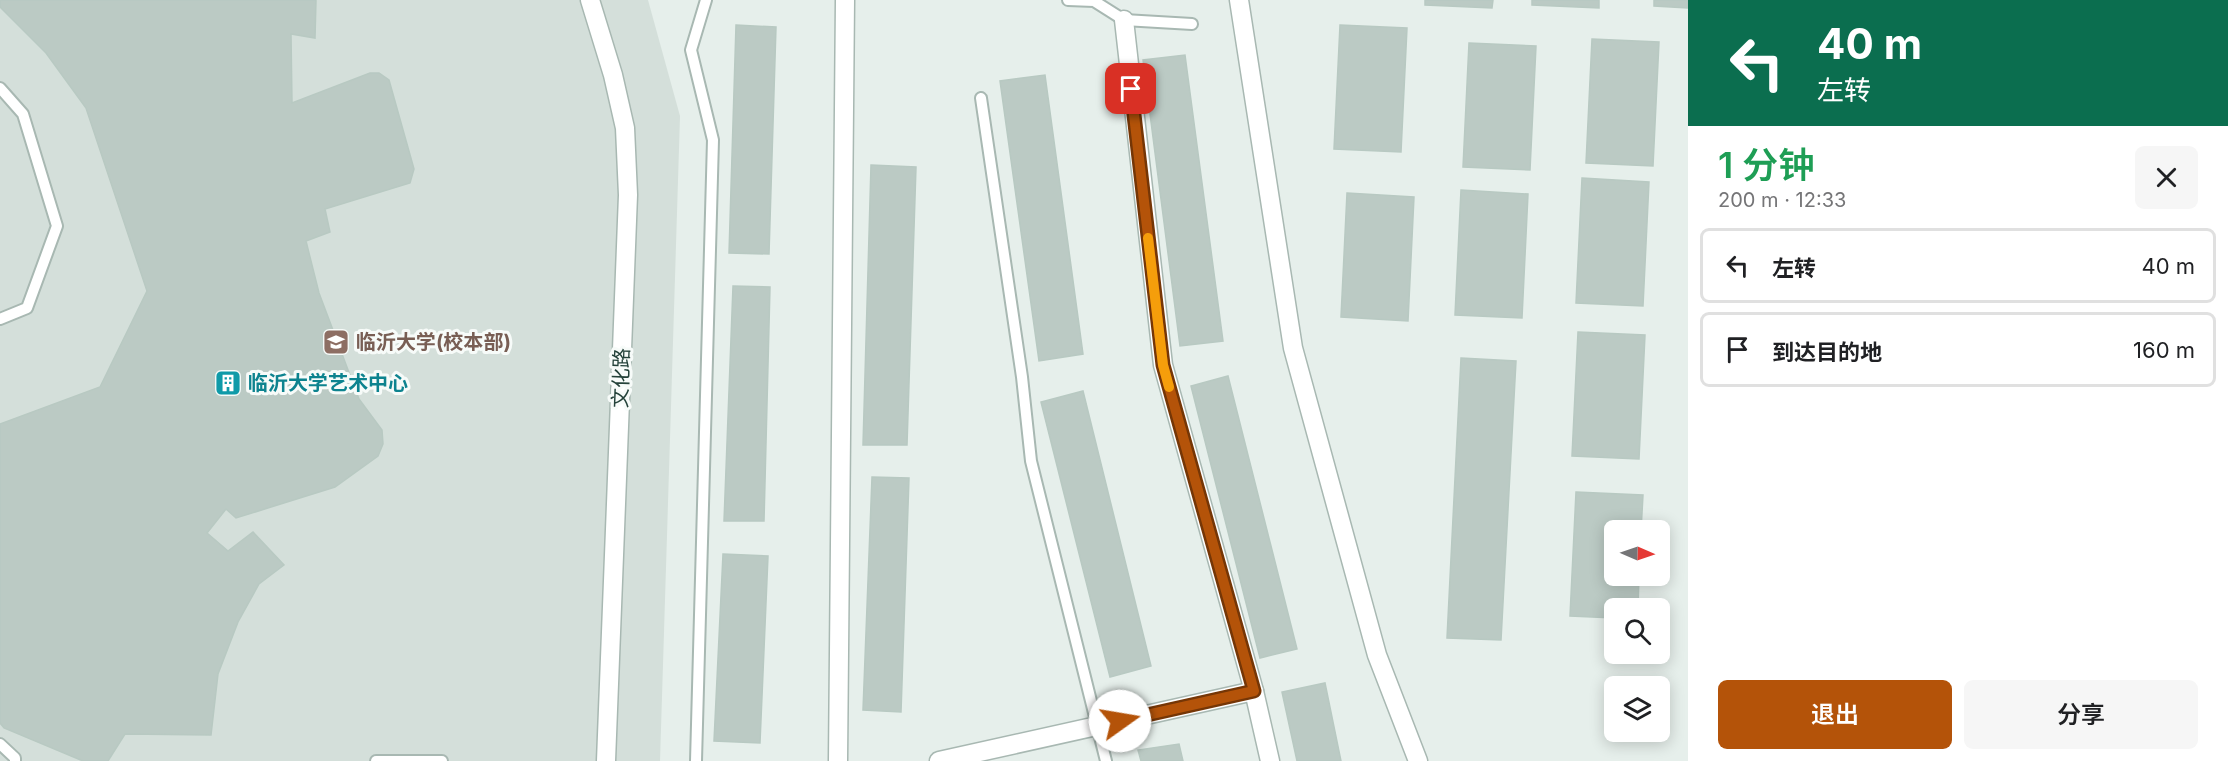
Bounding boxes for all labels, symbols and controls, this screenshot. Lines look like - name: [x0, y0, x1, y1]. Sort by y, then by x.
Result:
- text: 40 m: [1817, 18, 1922, 69]
- icon: left: [1718, 24, 1796, 102]
- pin: [1105, 63, 1156, 114]
- icon: arrive: [1114, 72, 1147, 105]
- text: 左转: [1817, 74, 1871, 107]
- text: 1 分钟: [1718, 143, 1814, 187]
- button: close: [2135, 146, 2198, 209]
- text: 200 m · 12:33: [1718, 188, 1846, 212]
- icon: left: [1721, 249, 1754, 282]
- text: 40 m: [2141, 253, 2195, 279]
- text: 左转: [1772, 255, 1816, 281]
- school or university icon: 临沂大学(校本部): [321, 327, 351, 357]
- place label: 临沂大学(校本部): [356, 330, 511, 354]
- icon: arrive: [1721, 333, 1754, 366]
- text: 160 m: [2133, 337, 2195, 363]
- text: 到达目的地: [1772, 339, 1882, 365]
- street label: 文化路: [608, 348, 634, 408]
- building icon: 临沂大学艺术中心: [213, 368, 243, 398]
- place label: 临沂大学艺术中心: [248, 371, 408, 395]
- north arrow: [1604, 520, 1670, 586]
- map controls: [1604, 520, 1670, 742]
- button: search: [1604, 598, 1670, 664]
- button: layers: [1604, 676, 1670, 742]
- button: 退出: [1718, 680, 1952, 749]
- button: 分享: [1964, 680, 2198, 749]
- position arrow: [1088, 689, 1152, 753]

